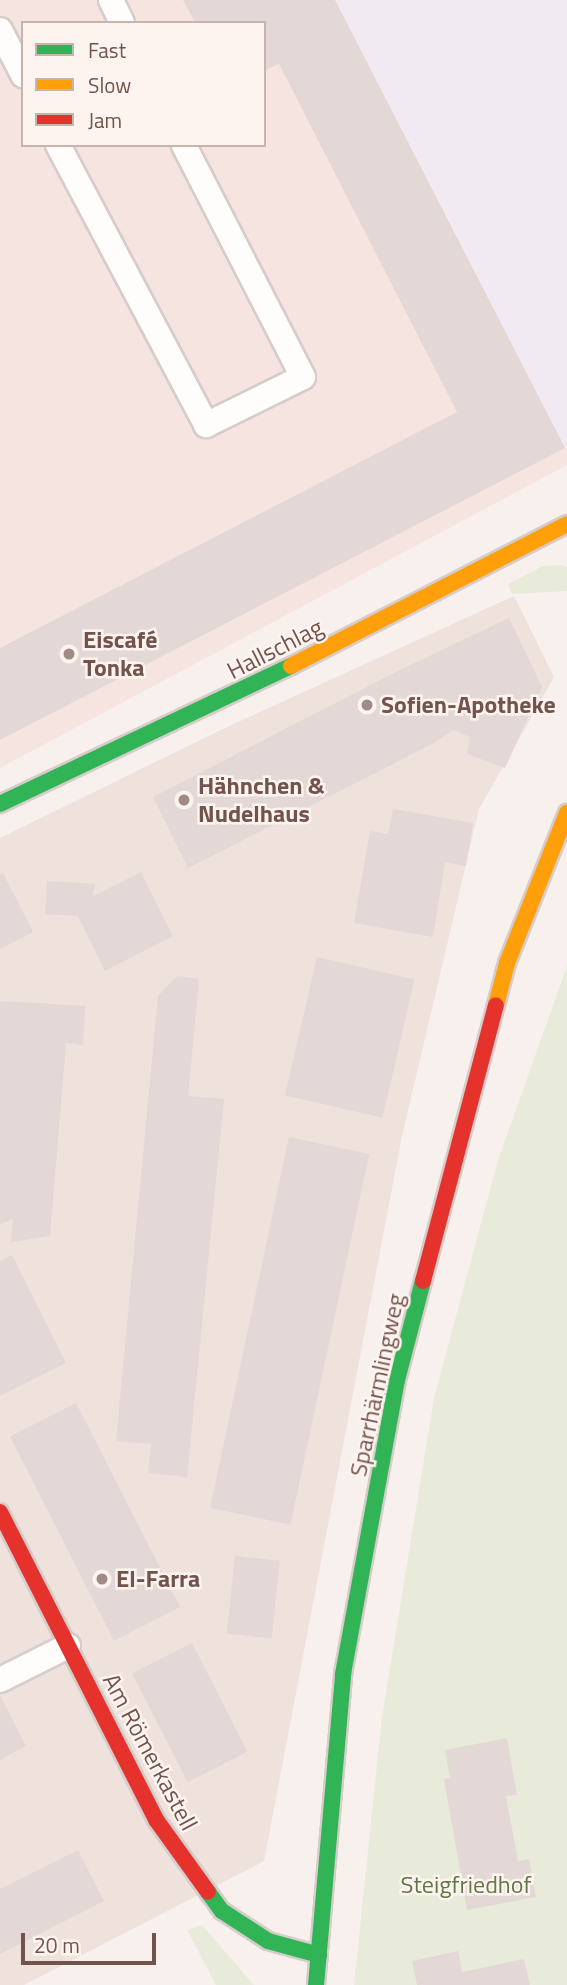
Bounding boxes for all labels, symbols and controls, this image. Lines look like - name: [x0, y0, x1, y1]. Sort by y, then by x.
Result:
- legend: [21, 21, 266, 147]
- text: Fast: [88, 34, 126, 66]
- text: Slow: [88, 69, 131, 101]
- text: Jam: [88, 104, 122, 136]
- street label: Hallschlag: [222, 613, 328, 685]
- place label: Eiscafé Tonka: [83, 626, 157, 682]
- marker: Eiscafé Tonka: [61, 646, 77, 662]
- place label: Sofien-Apotheke: [381, 691, 556, 719]
- marker: Sofien-Apotheke: [359, 697, 375, 713]
- place label: Hähnchen & Nudelhaus: [198, 772, 325, 828]
- marker: Hähnchen & Nudelhaus: [176, 792, 192, 808]
- street label: Sparrhärmlingweg: [344, 1291, 410, 1479]
- place label: El-Farra: [116, 1565, 200, 1593]
- marker: El-Farra: [94, 1571, 110, 1587]
- street label: Am Römerkastell: [97, 1669, 203, 1835]
- park label: Steigfriedhof: [401, 1871, 531, 1899]
- scale bar: [24, 1918, 159, 1962]
- text: 20 m: [34, 1929, 80, 1961]

